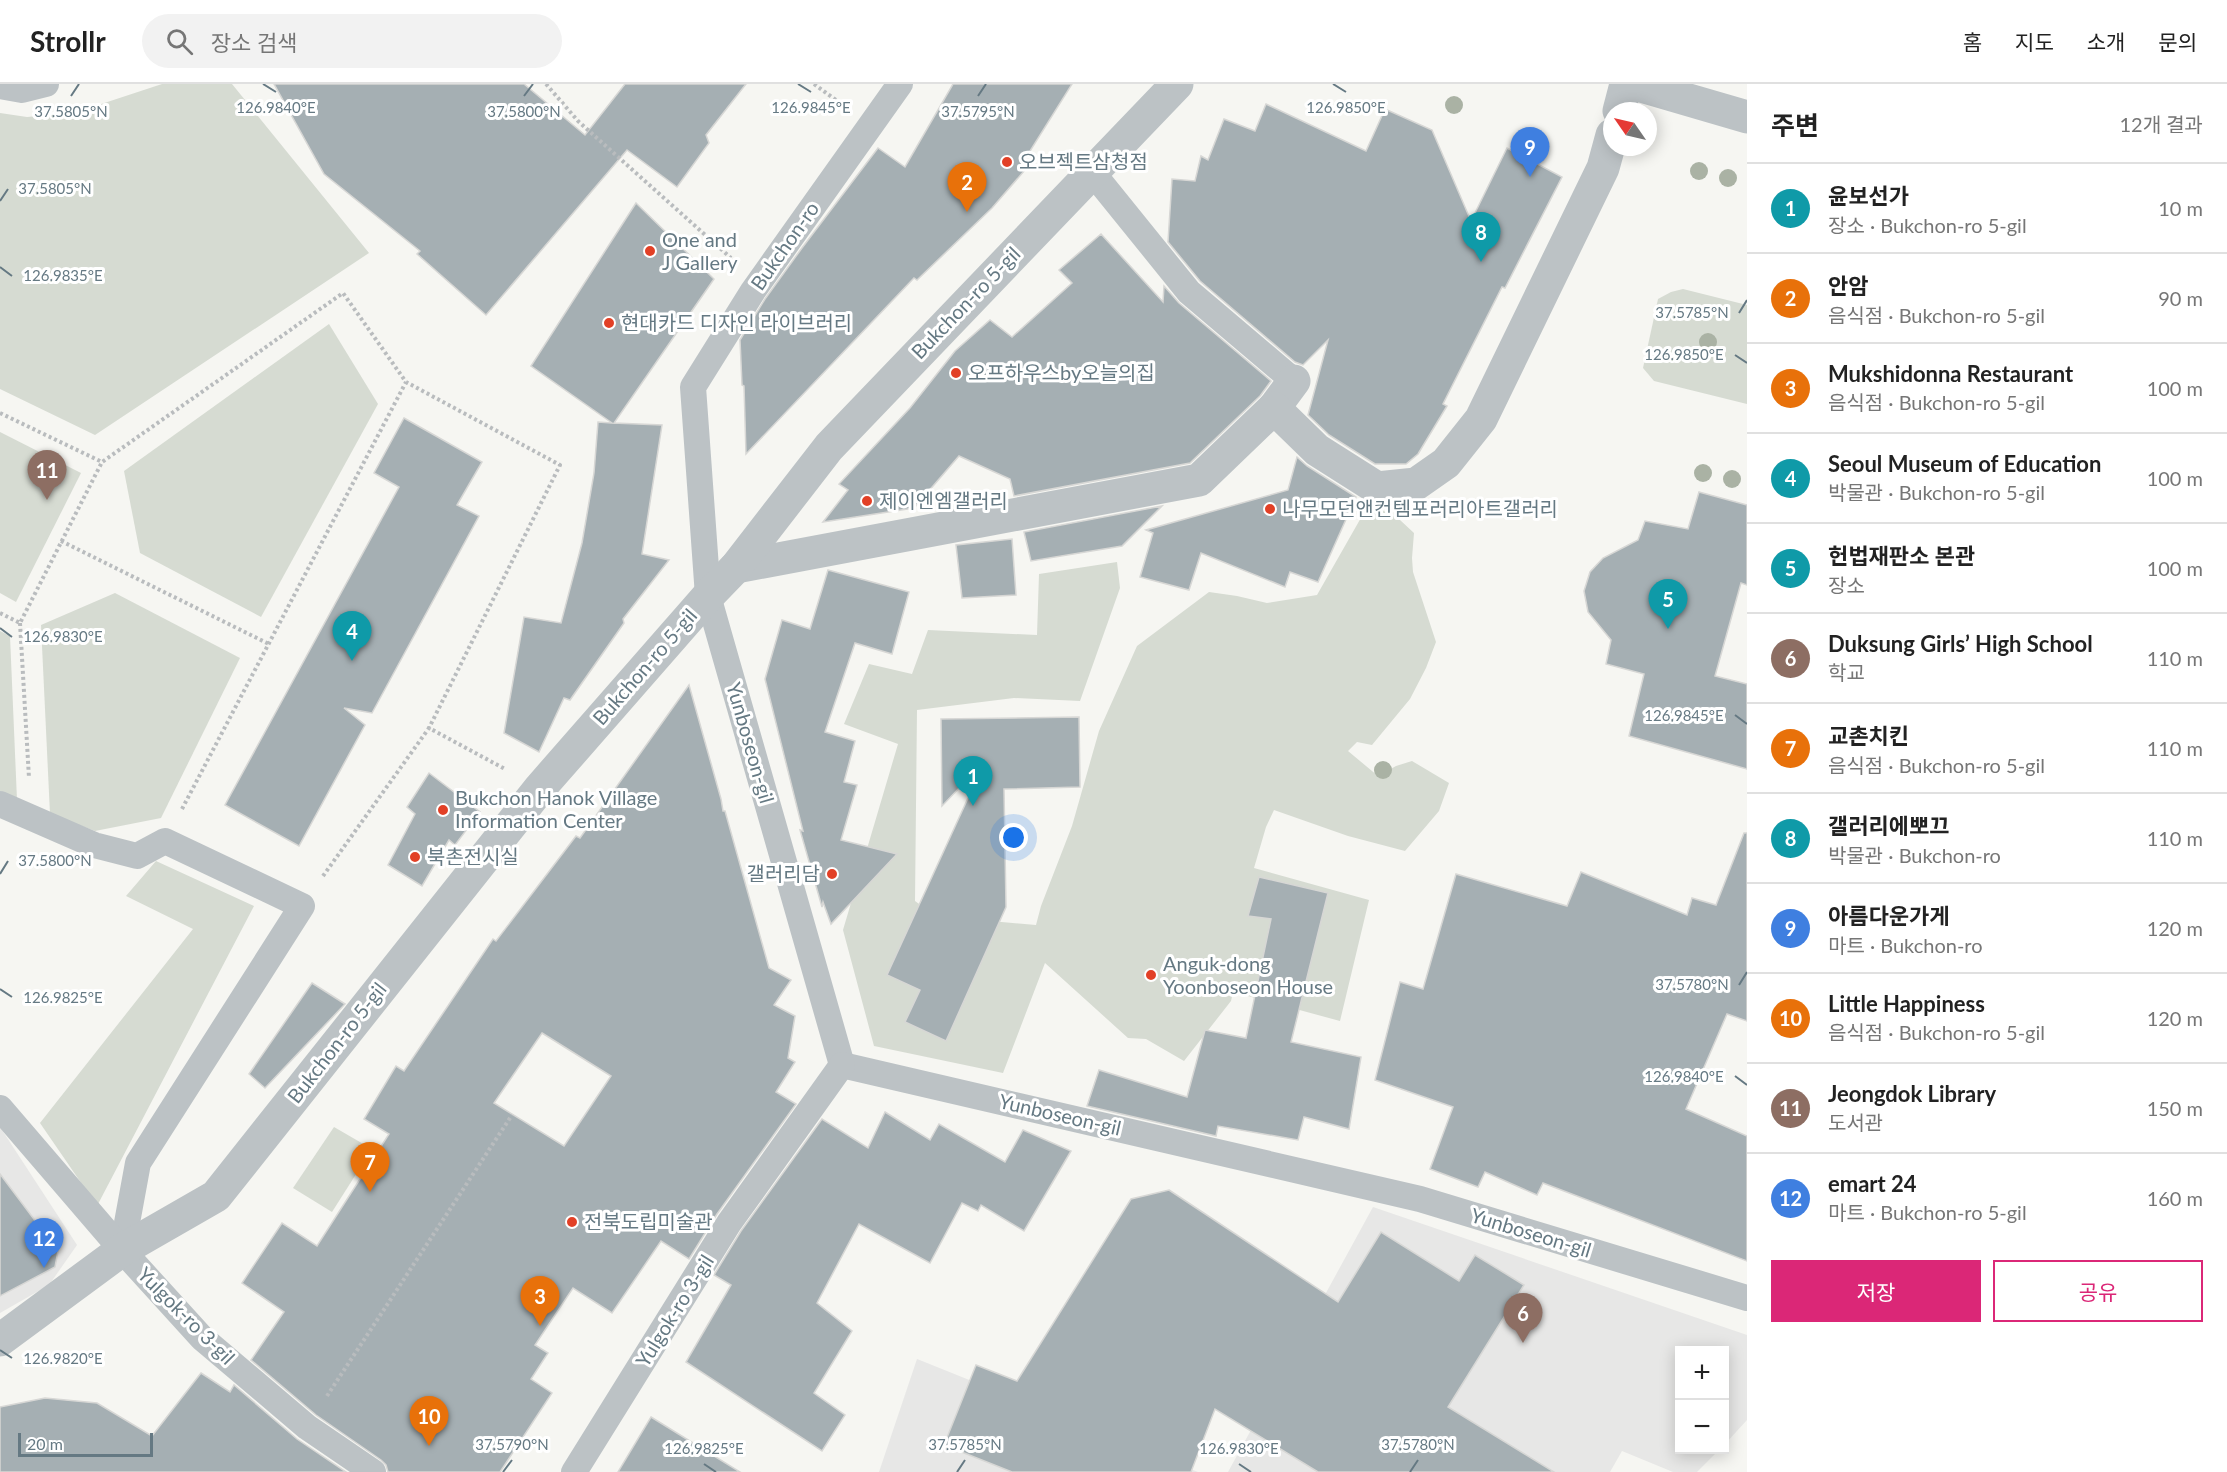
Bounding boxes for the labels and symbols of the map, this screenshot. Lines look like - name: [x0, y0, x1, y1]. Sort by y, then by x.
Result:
- text: 126.9840°E: [236, 98, 316, 116]
- text: 126.9845°E: [771, 98, 851, 116]
- text: 126.9850°E: [1306, 98, 1386, 116]
- text: 37.5805°N: [34, 102, 108, 120]
- text: 37.5800°N: [487, 102, 561, 120]
- text: 37.5795°N: [941, 102, 1015, 120]
- north arrow: [1603, 102, 1657, 156]
- pin: 9: [1510, 128, 1550, 177]
- place label: 오브젝트삼청점: [1019, 149, 1148, 173]
- marker: 오브젝트삼청점: [1000, 155, 1014, 169]
- pin: 2: [948, 162, 986, 212]
- text: 37.5805°N: [18, 179, 92, 197]
- street label: Bukchon-ro: [745, 197, 823, 294]
- pin: 8: [1462, 212, 1500, 262]
- place label: One and J Gallery: [662, 227, 738, 274]
- street label: Bukchon-ro 5-gil: [906, 241, 1025, 363]
- marker: One and J Gallery: [643, 244, 657, 258]
- text: 126.9835°E: [23, 266, 103, 284]
- text: 37.5785°N: [1655, 303, 1729, 321]
- place label: 현대카드 디자인 라이브러리: [621, 310, 852, 334]
- marker: 현대카드 디자인 라이브러리: [602, 316, 616, 330]
- text: 126.9850°E: [1644, 345, 1724, 363]
- place label: 오프하우스by오늘의집: [968, 360, 1155, 384]
- marker: 오프하우스by오늘의집: [949, 366, 963, 380]
- pin: 11: [28, 450, 66, 500]
- place label: 제이엔엠갤러리: [879, 488, 1008, 512]
- marker: 제이엔엠갤러리: [860, 494, 874, 508]
- place label: 나무모던앤컨템포러리아트갤러리: [1282, 496, 1558, 520]
- marker: 나무모던앤컨템포러리아트갤러리: [1263, 502, 1277, 516]
- pin: 5: [1648, 580, 1688, 629]
- street label: Bukchon-ro 5-gil: [587, 603, 701, 729]
- pin: 4: [332, 612, 372, 661]
- text: 126.9830°E: [23, 627, 103, 645]
- street label: Yunboseon-gil: [722, 679, 780, 806]
- text: 126.9845°E: [1644, 706, 1724, 724]
- pin: 1: [954, 756, 992, 806]
- place label: Bukchon Hanok Village Information Center: [455, 785, 657, 832]
- marker: Bukchon Hanok Village Information Center: [436, 803, 450, 817]
- your location: [999, 823, 1028, 852]
- place label: 북촌전시실: [427, 844, 519, 868]
- marker: 북촌전시실: [408, 850, 422, 864]
- text: 37.5800°N: [18, 851, 92, 869]
- place label: 갤러리담: [746, 861, 820, 885]
- marker: 갤러리담: [825, 867, 839, 881]
- place label: Anguk-dong Yoonboseon House: [1163, 951, 1333, 998]
- marker: Anguk-dong Yoonboseon House: [1144, 968, 1158, 982]
- text: 37.5780°N: [1655, 975, 1729, 993]
- street label: Bukchon-ro 5-gil: [282, 977, 391, 1107]
- text: 126.9825°E: [23, 988, 103, 1006]
- text: 126.9840°E: [1644, 1067, 1724, 1085]
- street label: Yunboseon-gil: [997, 1088, 1124, 1140]
- pin: 7: [350, 1142, 389, 1192]
- street label: Yunboseon-gil: [1468, 1202, 1594, 1262]
- place label: 전북도립미술관: [584, 1209, 713, 1233]
- marker: 전북도립미술관: [565, 1215, 579, 1229]
- pin: 12: [24, 1218, 63, 1268]
- street label: Yulgok-ro 3-gil: [630, 1250, 718, 1371]
- street label: Yulgok-ro 3-gil: [133, 1262, 240, 1369]
- pin: 3: [520, 1276, 560, 1326]
- pin: 6: [1504, 1294, 1543, 1343]
- text: 126.9820°E: [23, 1349, 103, 1367]
- pin: 10: [410, 1396, 448, 1446]
- scale bar: [18, 1430, 153, 1458]
- text: 37.5790°N: [475, 1435, 549, 1453]
- text: 37.5785°N: [928, 1435, 1002, 1453]
- text: 37.5780°N: [1381, 1435, 1455, 1453]
- text: 126.9825°E: [664, 1439, 744, 1457]
- text: 126.9830°E: [1199, 1439, 1279, 1457]

